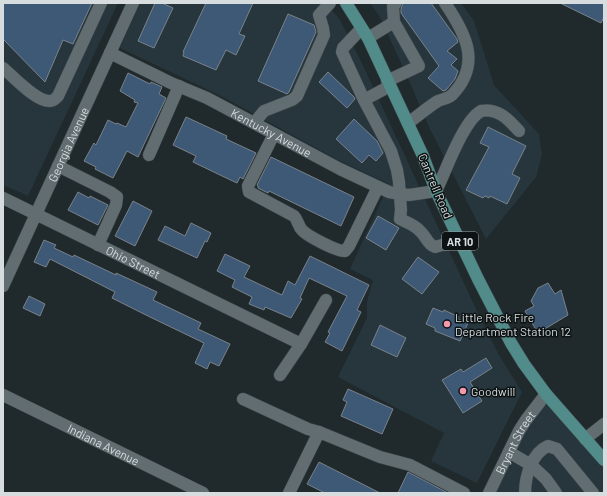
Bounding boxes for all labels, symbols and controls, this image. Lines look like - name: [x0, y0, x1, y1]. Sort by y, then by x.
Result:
- street label: Georgia Avenue: [45, 105, 91, 184]
- street label: Kentucky Avenue: [229, 105, 314, 160]
- street label: Cantrell Road: [416, 151, 456, 221]
- road number: AR 10: [442, 232, 478, 250]
- street label: Ohio Street: [104, 243, 163, 281]
- place label: Little Rock Fire Department Station 12: [455, 310, 571, 338]
- marker: Little Rock Fire Department Station 12: [442, 319, 452, 329]
- place label: Goodwill: [471, 384, 515, 398]
- marker: Goodwill: [458, 386, 468, 396]
- street label: Bryant Street: [492, 408, 538, 476]
- street label: Indiana Avenue: [65, 421, 142, 468]

